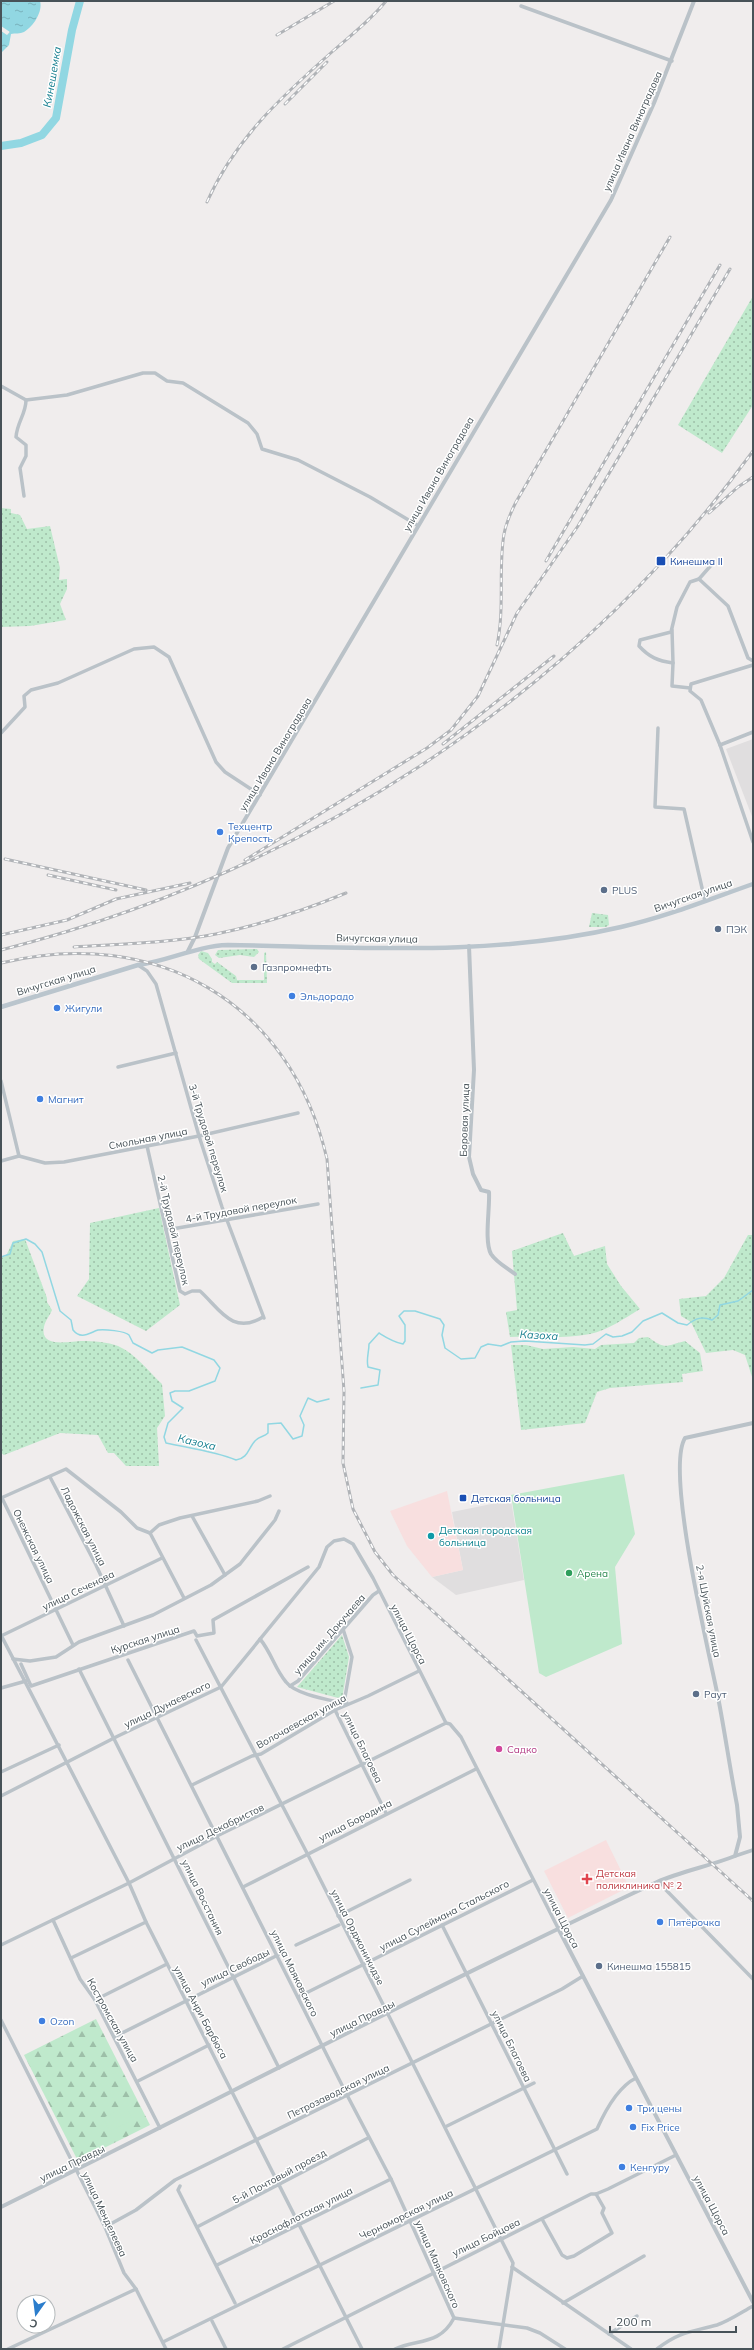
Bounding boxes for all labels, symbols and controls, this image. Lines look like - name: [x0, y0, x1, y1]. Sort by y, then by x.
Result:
- water label: Кинешемка: [40, 45, 64, 109]
- street label: улица Ивана Виноградова: [600, 69, 665, 193]
- street label: улица Ивана Виноградова: [400, 415, 477, 534]
- marker: Кинешма II: [655, 555, 667, 567]
- place label: Кинешма II: [670, 555, 723, 568]
- street label: улица Ивана Виноградова: [236, 695, 315, 813]
- place label: Техцентр Крепость: [228, 820, 274, 845]
- marker: Техцентр Крепость: [215, 827, 225, 837]
- street label: Вичугская улица: [652, 876, 734, 915]
- place label: PLUS: [612, 884, 637, 897]
- marker: PLUS: [599, 885, 609, 895]
- place label: ПЭК: [726, 923, 748, 936]
- marker: ПЭК: [713, 924, 723, 934]
- street label: Вичугская улица: [336, 931, 418, 946]
- place label: Газпромнефть: [262, 961, 332, 974]
- street label: Вичугская улица: [15, 962, 97, 999]
- marker: Газпромнефть: [249, 962, 259, 972]
- place label: Эльдорадо: [300, 990, 354, 1003]
- marker: Эльдорадо: [287, 991, 297, 1001]
- place label: Жигули: [65, 1002, 102, 1015]
- marker: Жигули: [52, 1003, 62, 1013]
- street label: 3-й Трудовой переулок: [186, 1082, 231, 1194]
- street label: Боровая улица: [457, 1083, 472, 1157]
- place label: Магнит: [48, 1093, 84, 1106]
- marker: Магнит: [35, 1094, 45, 1104]
- street label: Смольная улица: [108, 1124, 189, 1153]
- street label: 2-й Трудовой переулок: [155, 1174, 193, 1287]
- street label: 4-й Трудовой переулок: [185, 1193, 298, 1226]
- water label: Казоха: [519, 1327, 559, 1343]
- water label: Казоха: [177, 1431, 218, 1453]
- street label: Ладожская улица: [58, 1484, 109, 1568]
- place label: Детская больница: [471, 1492, 561, 1505]
- marker: Детская больница: [458, 1493, 468, 1503]
- street label: Онежская улица: [10, 1507, 57, 1586]
- place label: Детская городская больница: [439, 1524, 532, 1549]
- marker: Детская городская больница: [426, 1531, 436, 1541]
- street label: 2-я Шуйская улица: [693, 1564, 724, 1659]
- street label: улица Сеченова: [40, 1567, 116, 1614]
- place label: Арена: [577, 1567, 608, 1580]
- marker: Арена: [564, 1568, 574, 1578]
- street label: улица им. Докучаева: [291, 1591, 368, 1677]
- street label: улица Щорса: [388, 1602, 429, 1667]
- street label: Курская улица: [109, 1622, 181, 1657]
- street label: улица Дунаевского: [122, 1678, 213, 1731]
- place label: Раут: [704, 1688, 727, 1701]
- marker: Раут: [691, 1689, 701, 1699]
- street label: Волочаевская улица: [254, 1691, 348, 1752]
- street label: улица Благоева: [340, 1709, 385, 1785]
- place label: Садко: [507, 1743, 537, 1756]
- marker: Садко: [494, 1744, 504, 1754]
- street label: улица Бородина: [316, 1796, 394, 1844]
- street label: улица Декабристов: [174, 1800, 266, 1854]
- street label: улица Восстания: [179, 1857, 226, 1937]
- place label: Детская поликлиника № 2: [596, 1867, 682, 1892]
- marker: Детская поликлиника № 2: [581, 1873, 593, 1885]
- street label: улица Сулеймана Стальского: [377, 1877, 511, 1954]
- street label: улица Щорса: [541, 1886, 582, 1951]
- street label: улица Орджоникидзе: [328, 1887, 388, 1988]
- place label: Пятёрочка: [668, 1916, 720, 1929]
- marker: Пятёрочка: [655, 1917, 665, 1927]
- street label: улица Маяковского: [268, 1928, 321, 2019]
- street label: улица Свободы: [199, 1945, 272, 1990]
- place label: Кинешма 155815: [607, 1960, 691, 1973]
- marker: Кинешма 155815: [594, 1961, 604, 1971]
- street label: улица Анри Барбюса: [171, 1963, 231, 2061]
- street label: Костромская улица: [84, 1976, 141, 2065]
- street label: улица Правды: [328, 1997, 397, 2040]
- street label: улица Благоева: [489, 2008, 534, 2084]
- place label: Ozon: [50, 2015, 75, 2028]
- marker: Ozon: [37, 2016, 47, 2026]
- street label: Петрозаводская улица: [285, 2061, 391, 2122]
- place label: Три цены: [637, 2102, 682, 2115]
- marker: Три цены: [624, 2103, 634, 2113]
- place label: Fix Price: [641, 2121, 680, 2134]
- marker: Fix Price: [628, 2122, 638, 2132]
- street label: улица Правды: [38, 2142, 107, 2185]
- street label: 5-й Почтовый проезд: [230, 2146, 328, 2207]
- place label: Кенгуру: [630, 2161, 670, 2174]
- marker: Кенгуру: [617, 2162, 627, 2172]
- street label: улица Менделеева: [79, 2170, 130, 2259]
- street label: улица Щорса: [690, 2173, 733, 2237]
- street label: Краснофлотская улица: [248, 2184, 355, 2247]
- street label: Черноморская улица: [357, 2186, 455, 2243]
- street label: улица Бойцова: [450, 2215, 522, 2259]
- street label: улица Маяковского: [412, 2218, 463, 2310]
- north arrow: [16, 2294, 56, 2334]
- scale bar: [610, 2308, 736, 2334]
- text: 200 m: [616, 2314, 651, 2329]
- text: С: [28, 2316, 39, 2331]

